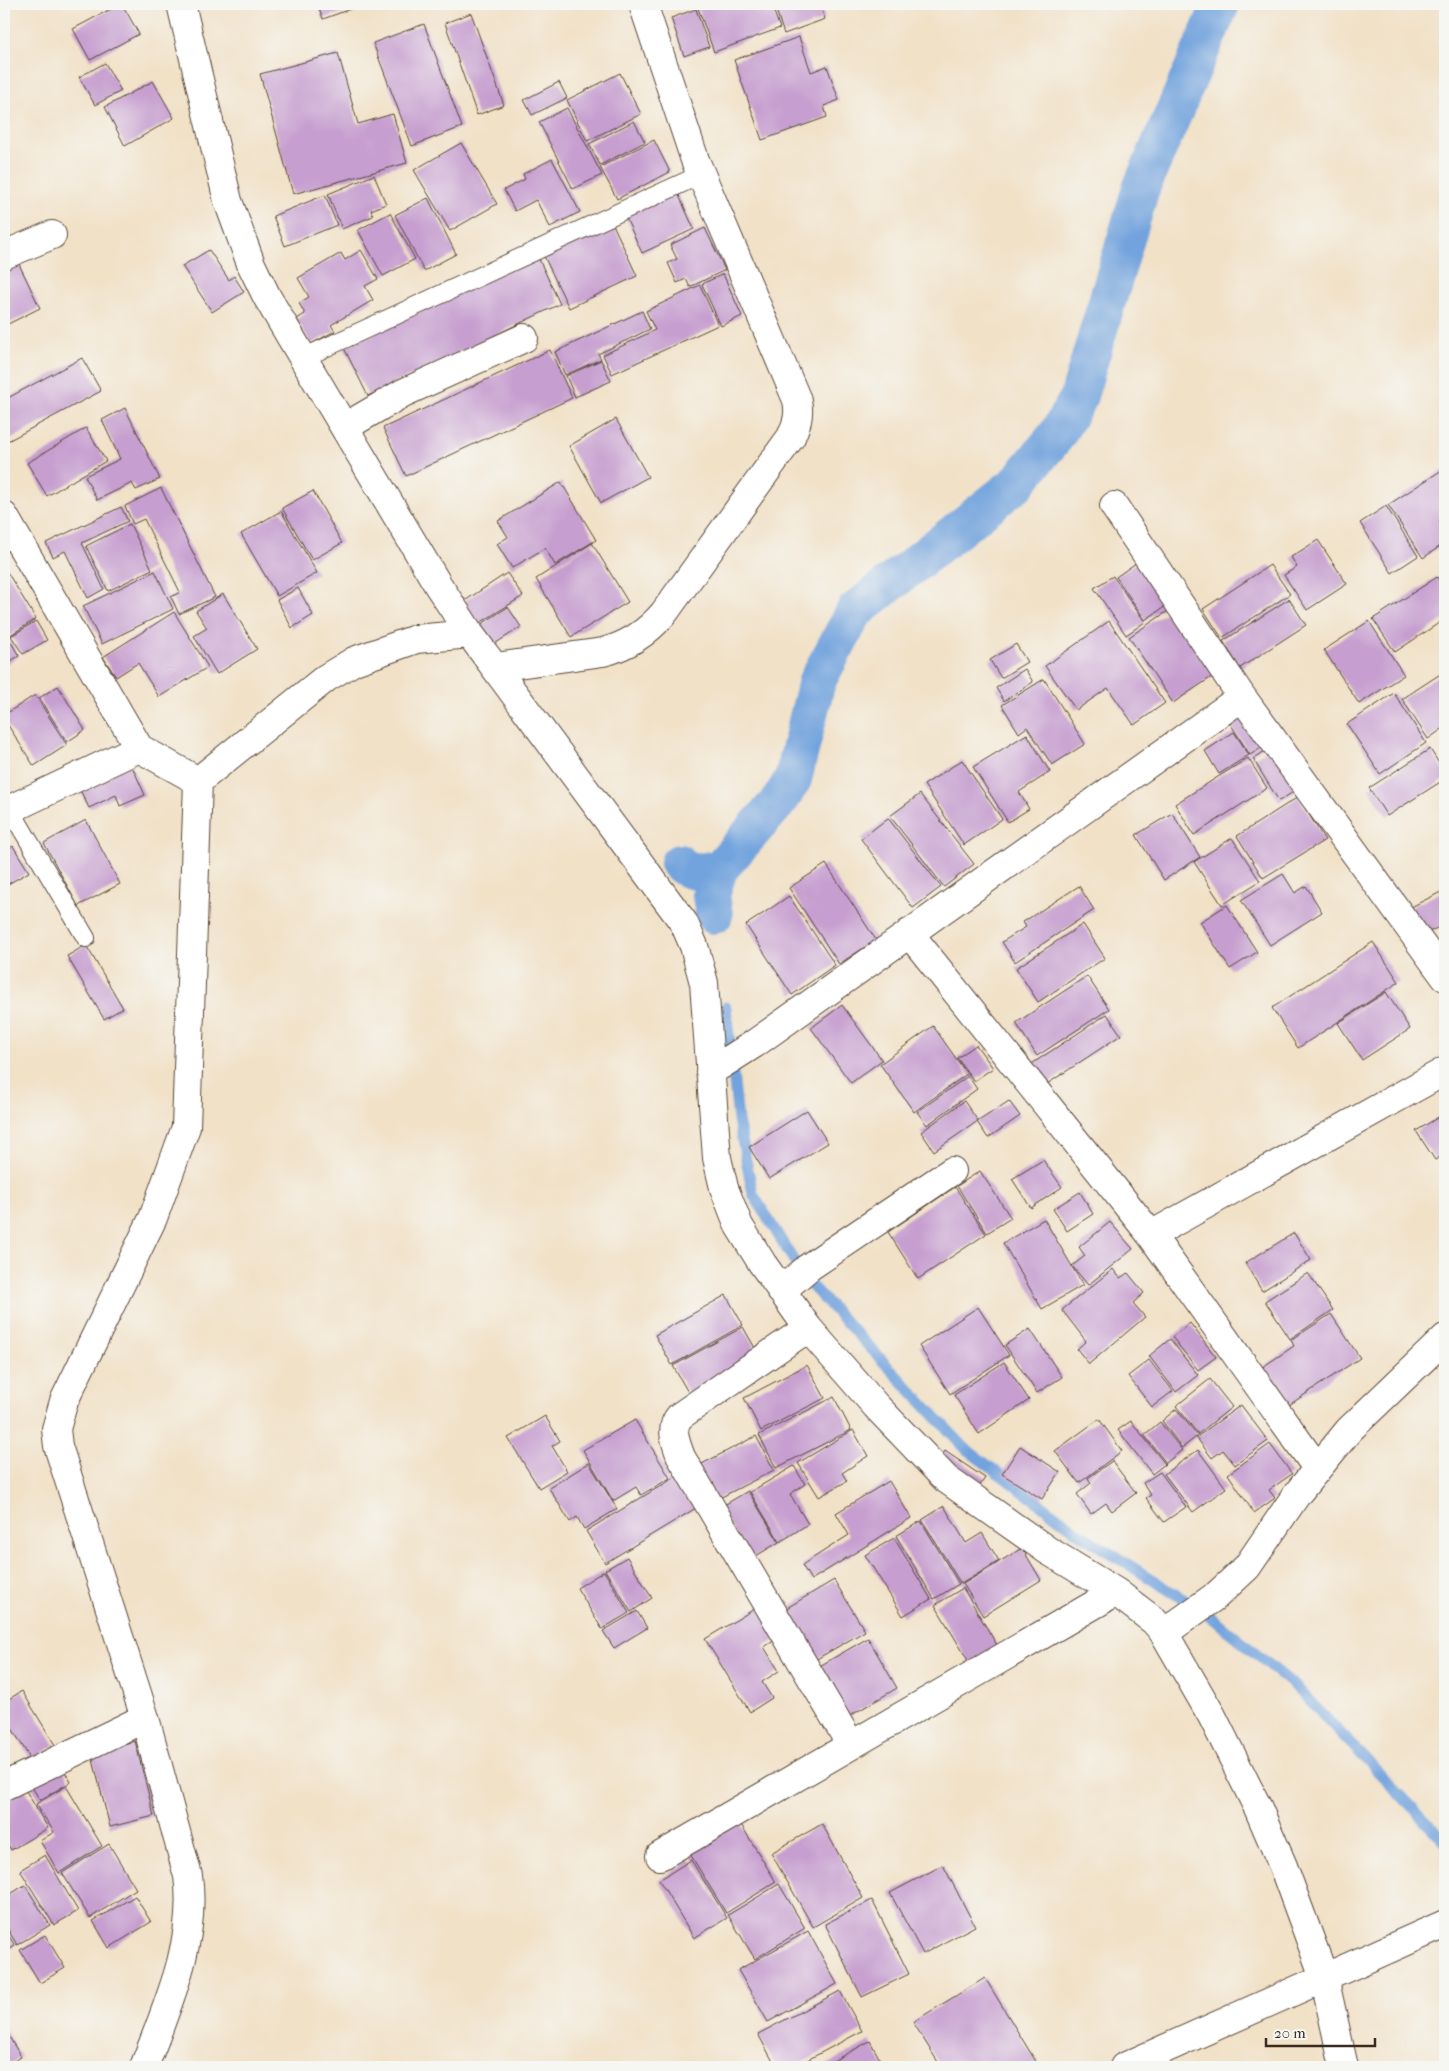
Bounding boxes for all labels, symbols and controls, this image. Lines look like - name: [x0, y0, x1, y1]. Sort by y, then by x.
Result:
- scale bar: [1266, 2016, 1375, 2048]
- text: 20 m: [1274, 2024, 1306, 2042]

